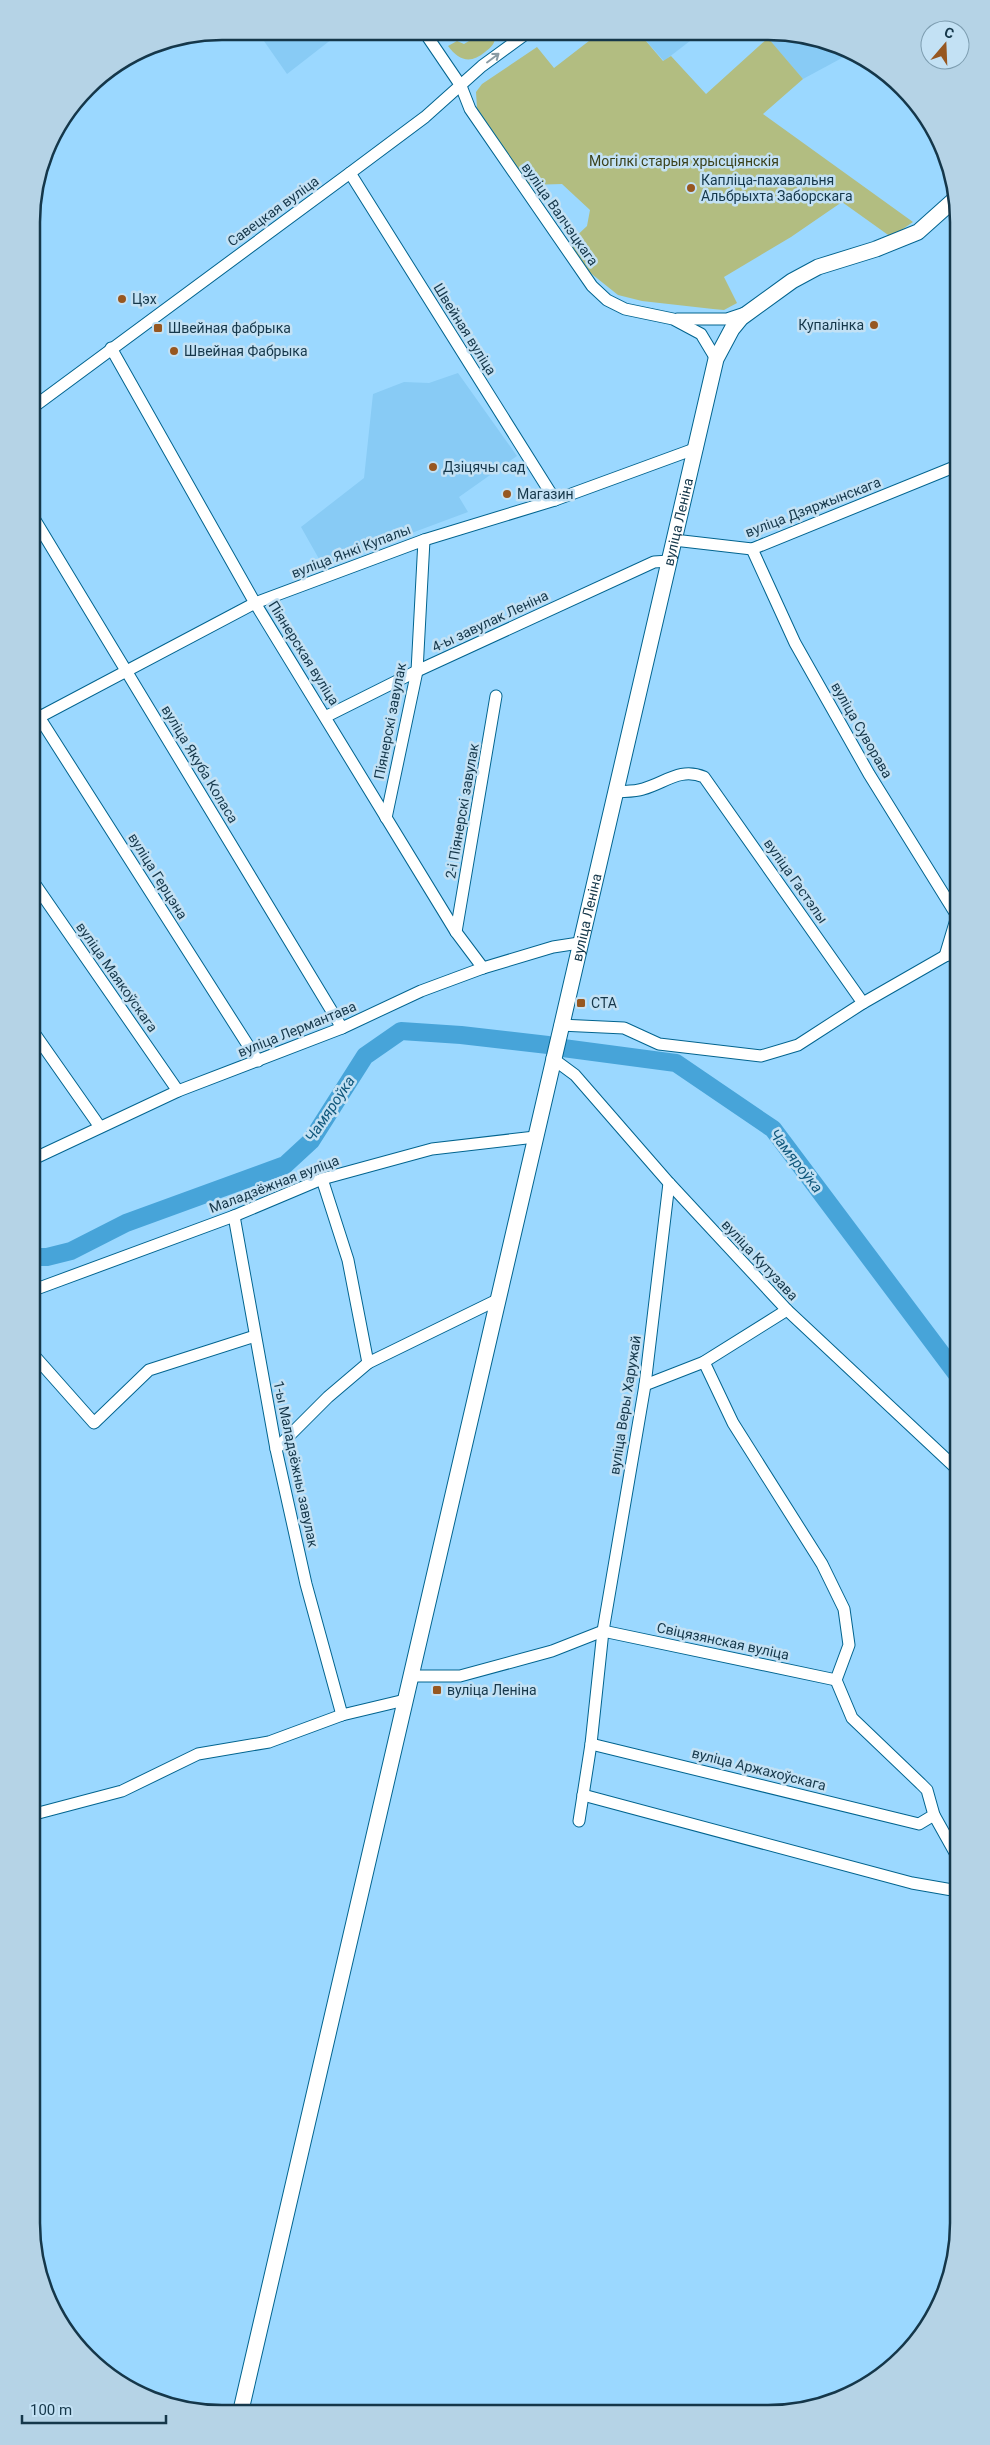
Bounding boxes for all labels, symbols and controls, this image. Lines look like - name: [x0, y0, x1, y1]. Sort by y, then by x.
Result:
- north arrow: [920, 20, 970, 70]
- text: С: [942, 24, 956, 42]
- one-way arrow: [486, 53, 500, 63]
- park label: Могілкі старыя хрысціянскія: [589, 153, 779, 169]
- street label: вуліца Валчэцкага: [519, 160, 601, 268]
- place label: Капліца-пахавальня Альбрыхта Заборскага: [701, 172, 853, 204]
- street label: Савецкая вуліца: [224, 173, 322, 249]
- marker: Капліца-пахавальня Альбрыхта Заборскага: [685, 182, 697, 194]
- street label: Швейная вуліца: [430, 280, 500, 378]
- place label: Цэх: [132, 291, 157, 307]
- marker: Цэх: [116, 293, 128, 305]
- place label: Купалінка: [798, 317, 864, 333]
- marker: Купалінка: [868, 319, 880, 331]
- place label: Швейная фабрыка: [168, 320, 291, 336]
- marker: Швейная фабрыка: [152, 322, 164, 334]
- place label: Швейная Фабрыка: [184, 343, 308, 359]
- marker: Швейная Фабрыка: [168, 345, 180, 357]
- place label: Дзіцячы сад: [443, 459, 526, 475]
- marker: Дзіцячы сад: [427, 461, 439, 473]
- street label: вуліца Дзяржынскага: [743, 474, 883, 540]
- street label: вуліца Леніна: [660, 476, 696, 567]
- place label: Магазин: [517, 486, 574, 502]
- marker: Магазин: [501, 488, 513, 500]
- street label: вуліца Янкі Купалы: [289, 521, 413, 581]
- street label: 4-ы завулак Леніна: [429, 587, 551, 655]
- street label: Піянерская вуліца: [265, 598, 343, 708]
- street label: Піянерскі завулак: [371, 661, 409, 781]
- street label: вуліца Суворава: [828, 679, 896, 781]
- street label: вуліца Якуба Коласа: [159, 702, 241, 826]
- street label: 2-і Піянерскі завулак: [442, 742, 482, 880]
- street label: вуліца Герцэна: [125, 830, 191, 922]
- street label: вуліца Гастэлы: [761, 836, 831, 926]
- street label: вуліца Леніна: [569, 872, 605, 963]
- street label: вуліца Маякоўскага: [73, 919, 161, 1035]
- place label: СТА: [591, 995, 617, 1011]
- marker: СТА: [575, 997, 587, 1009]
- street label: вуліца Лермантава: [235, 998, 359, 1060]
- water label: Чамяроўка: [301, 1073, 359, 1145]
- water label: Чамяроўка: [766, 1126, 826, 1196]
- street label: Маладзёжная вуліца: [207, 1152, 341, 1216]
- street label: вуліца Кутузава: [719, 1216, 801, 1304]
- street label: вуліца Веры Харужай: [606, 1334, 644, 1476]
- street label: 1-ы Маладзёжны завулак: [270, 1379, 322, 1549]
- street label: Свіцязянская вуліца: [655, 1619, 791, 1663]
- place label: вуліца Леніна: [447, 1682, 537, 1698]
- marker: вуліца Леніна: [431, 1684, 443, 1696]
- street label: вуліца Аржахоўскага: [690, 1745, 828, 1793]
- scale bar: [22, 2392, 166, 2424]
- text: 100 m: [30, 2401, 72, 2419]

